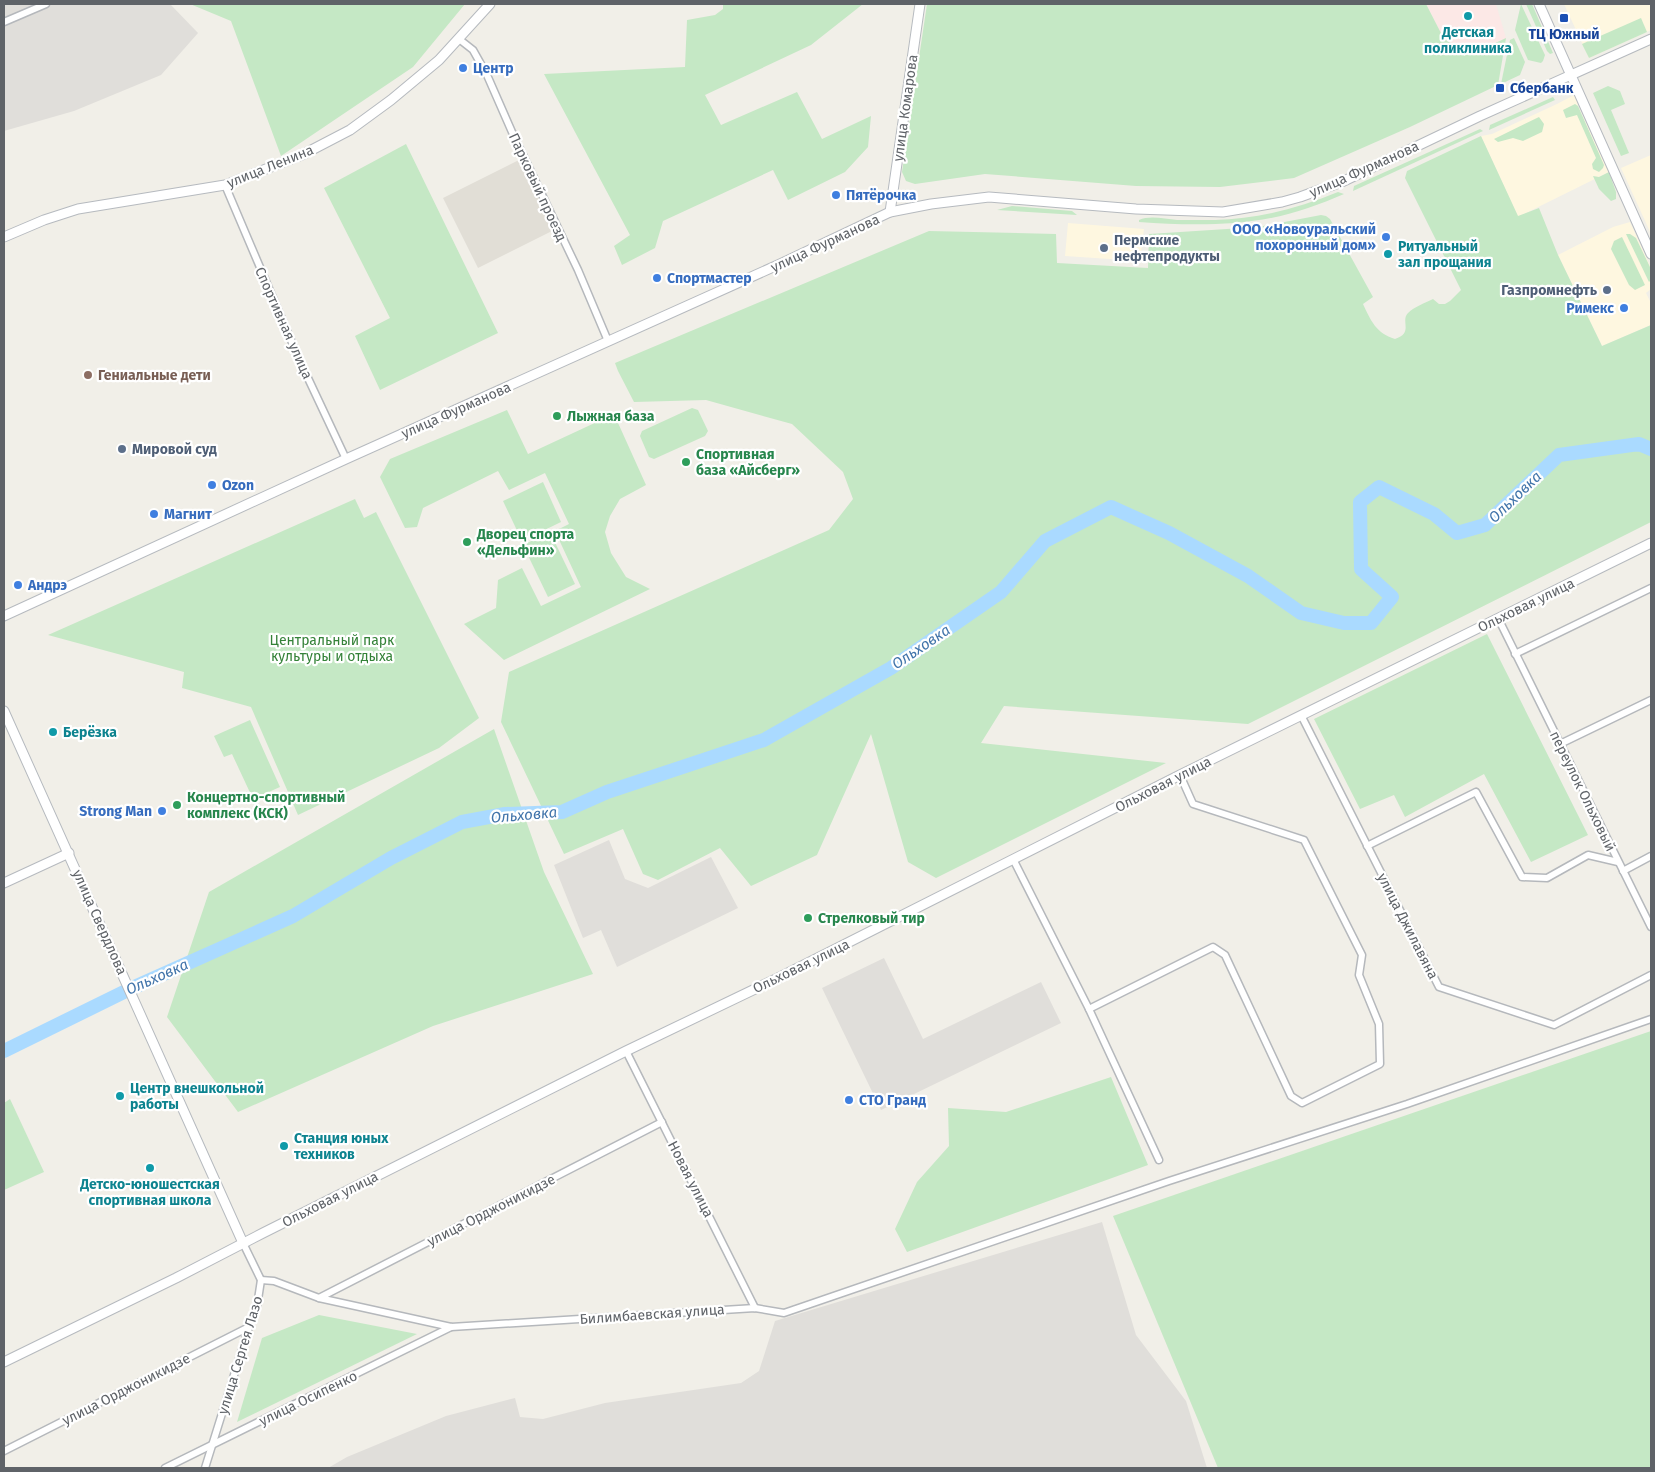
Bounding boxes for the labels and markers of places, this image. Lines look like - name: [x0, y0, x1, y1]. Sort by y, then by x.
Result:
- marker: Детская поликлиника: [1462, 10, 1474, 22]
- marker: ТЦ Южный: [1558, 12, 1570, 24]
- place label: Детская поликлиника: [1424, 24, 1512, 57]
- place label: ТЦ Южный: [1528, 26, 1600, 43]
- place label: Центр: [473, 60, 514, 77]
- marker: Центр: [457, 62, 469, 74]
- place label: Сбербанк: [1510, 80, 1574, 97]
- marker: Сбербанк: [1494, 82, 1506, 94]
- place label: Пятёрочка: [846, 187, 917, 204]
- marker: Пятёрочка: [830, 189, 842, 201]
- place label: ООО «Новоуральский похоронный дом»: [1232, 221, 1376, 254]
- marker: ООО «Новоуральский похоронный дом»: [1380, 231, 1392, 243]
- place label: Пермские нефтепродукты: [1114, 232, 1220, 265]
- place label: Ритуальный зал прощания: [1398, 238, 1492, 271]
- marker: Пермские нефтепродукты: [1098, 242, 1110, 254]
- marker: Ритуальный зал прощания: [1382, 248, 1394, 260]
- place label: Спортмастер: [667, 270, 752, 287]
- marker: Спортмастер: [651, 272, 663, 284]
- place label: Газпромнефть: [1501, 282, 1598, 299]
- marker: Газпромнефть: [1601, 284, 1613, 296]
- place label: Римекс: [1566, 300, 1614, 317]
- marker: Римекс: [1618, 302, 1630, 314]
- place label: Гениальные дети: [98, 367, 211, 384]
- marker: Гениальные дети: [82, 369, 94, 381]
- place label: Лыжная база: [567, 408, 655, 425]
- marker: Лыжная база: [551, 410, 563, 422]
- place label: Мировой суд: [132, 441, 217, 458]
- marker: Мировой суд: [116, 443, 128, 455]
- place label: Спортивная база «Айсберг»: [696, 446, 800, 479]
- marker: Спортивная база «Айсберг»: [680, 456, 692, 468]
- place label: Ozon: [222, 477, 254, 494]
- marker: Ozon: [206, 479, 218, 491]
- place label: Магнит: [164, 506, 212, 523]
- marker: Магнит: [148, 508, 160, 520]
- place label: Дворец спорта «Дельфин»: [476, 526, 575, 559]
- marker: Дворец спорта «Дельфин»: [461, 536, 473, 548]
- place label: Андрэ: [27, 577, 67, 594]
- marker: Андрэ: [12, 579, 24, 591]
- place label: Берёзка: [63, 724, 117, 741]
- marker: Берёзка: [47, 726, 59, 738]
- place label: Концертно-спортивный комплекс (КСК): [187, 789, 345, 822]
- marker: Концертно-спортивный комплекс (КСК): [171, 799, 183, 811]
- place label: Strong Man: [79, 803, 152, 820]
- marker: Strong Man: [156, 805, 168, 817]
- place label: Стрелковый тир: [818, 910, 925, 927]
- marker: Стрелковый тир: [802, 912, 814, 924]
- place label: Центр внешкольной работы: [130, 1080, 264, 1113]
- marker: Центр внешкольной работы: [114, 1090, 126, 1102]
- place label: СТО Гранд: [859, 1092, 926, 1109]
- marker: СТО Гранд: [843, 1094, 855, 1106]
- place label: Станция юных техников: [294, 1130, 389, 1163]
- marker: Станция юных техников: [278, 1140, 290, 1152]
- marker: Детско-юношестская спортивная школа: [144, 1162, 156, 1174]
- place label: Детско-юношестская спортивная школа: [79, 1176, 220, 1209]

